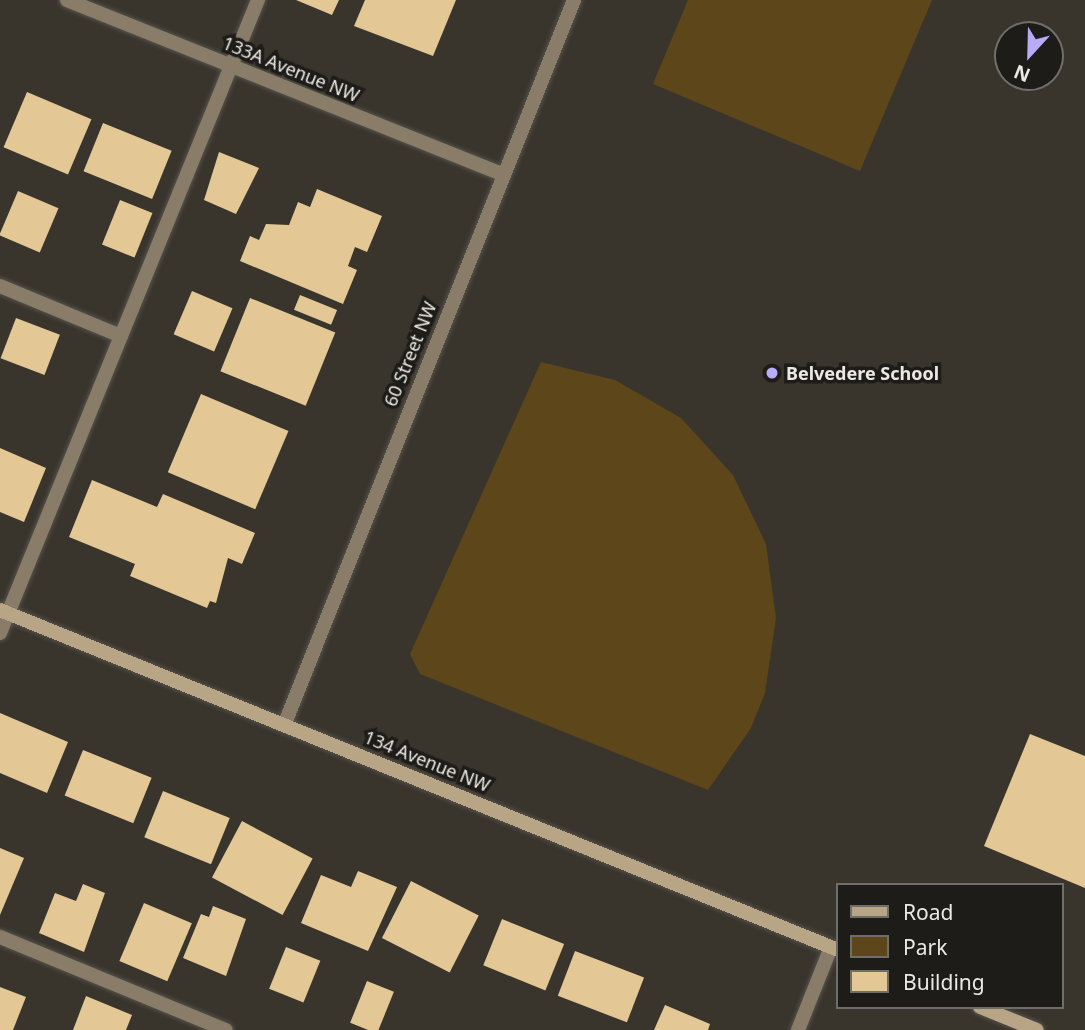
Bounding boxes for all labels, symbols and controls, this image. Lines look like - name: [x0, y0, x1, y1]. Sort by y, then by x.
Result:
- north arrow: [994, 21, 1064, 91]
- street label: 133A Avenue NW: [220, 32, 362, 106]
- text: N: [1010, 59, 1034, 89]
- street label: 60 Street NW: [379, 299, 441, 409]
- place label: Belvedere School: [786, 362, 939, 384]
- marker: Belvedere School: [764, 365, 780, 381]
- street label: 134 Avenue NW: [361, 726, 493, 796]
- legend: [836, 883, 1064, 1009]
- text: Road: [903, 898, 953, 926]
- text: Park: [903, 933, 947, 961]
- text: Building: [903, 968, 985, 996]

